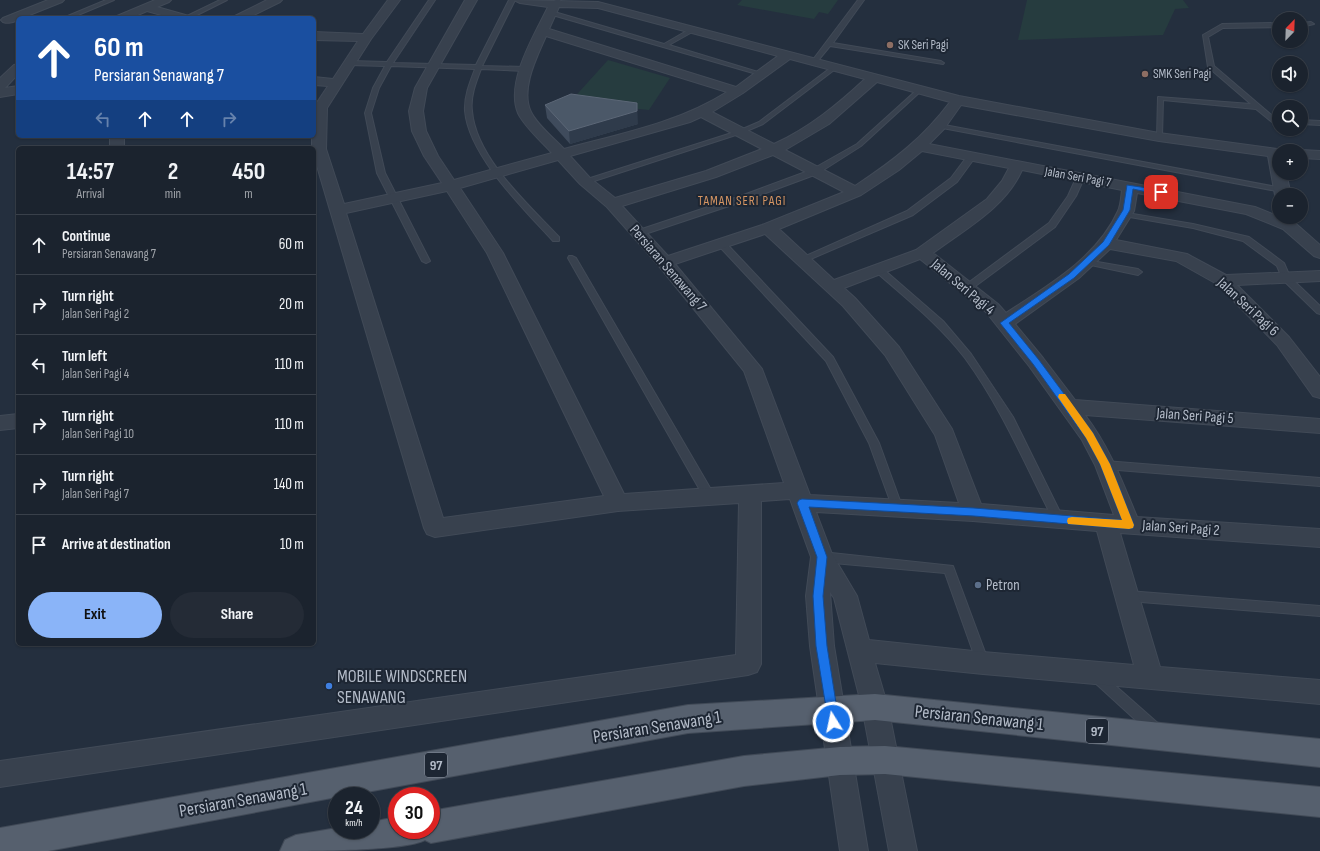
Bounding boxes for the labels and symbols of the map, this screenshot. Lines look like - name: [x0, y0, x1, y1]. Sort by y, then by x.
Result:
- north arrow: [1272, 12, 1308, 48]
- place label: SK Seri Pagi: [898, 37, 948, 53]
- marker: SK Seri Pagi: [885, 40, 895, 50]
- place label: SMK Seri Pagi: [1153, 66, 1211, 82]
- marker: SMK Seri Pagi: [1140, 69, 1150, 79]
- street label: Jalan Seri Pagi 7: [1043, 163, 1113, 191]
- pin: [1144, 175, 1178, 209]
- district label: TAMAN SERI PAGI: [698, 193, 786, 209]
- street label: Persiaran Senawang 7: [625, 221, 711, 315]
- street label: Jalan Seri Pagi 4: [926, 254, 999, 319]
- street label: Jalan Seri Pagi 6: [1212, 273, 1283, 340]
- street label: Jalan Seri Pagi 5: [1155, 404, 1234, 428]
- street label: Jalan Seri Pagi 2: [1141, 516, 1220, 540]
- place label: Petron: [986, 576, 1020, 595]
- marker: Petron: [973, 580, 983, 590]
- place label: MOBILE WINDSCREEN SENAWANG: [337, 666, 467, 708]
- marker: MOBILE WINDSCREEN SENAWANG: [324, 681, 334, 691]
- position arrow: [812, 701, 854, 743]
- street label: Persiaran Senawang 1: [914, 701, 1045, 735]
- street label: Persiaran Senawang 1: [592, 706, 723, 747]
- road number: 97: [1086, 719, 1108, 743]
- road number: 97: [425, 753, 447, 777]
- street label: Persiaran Senawang 1: [178, 778, 309, 822]
- speed limit sign: 30: [388, 787, 440, 839]

